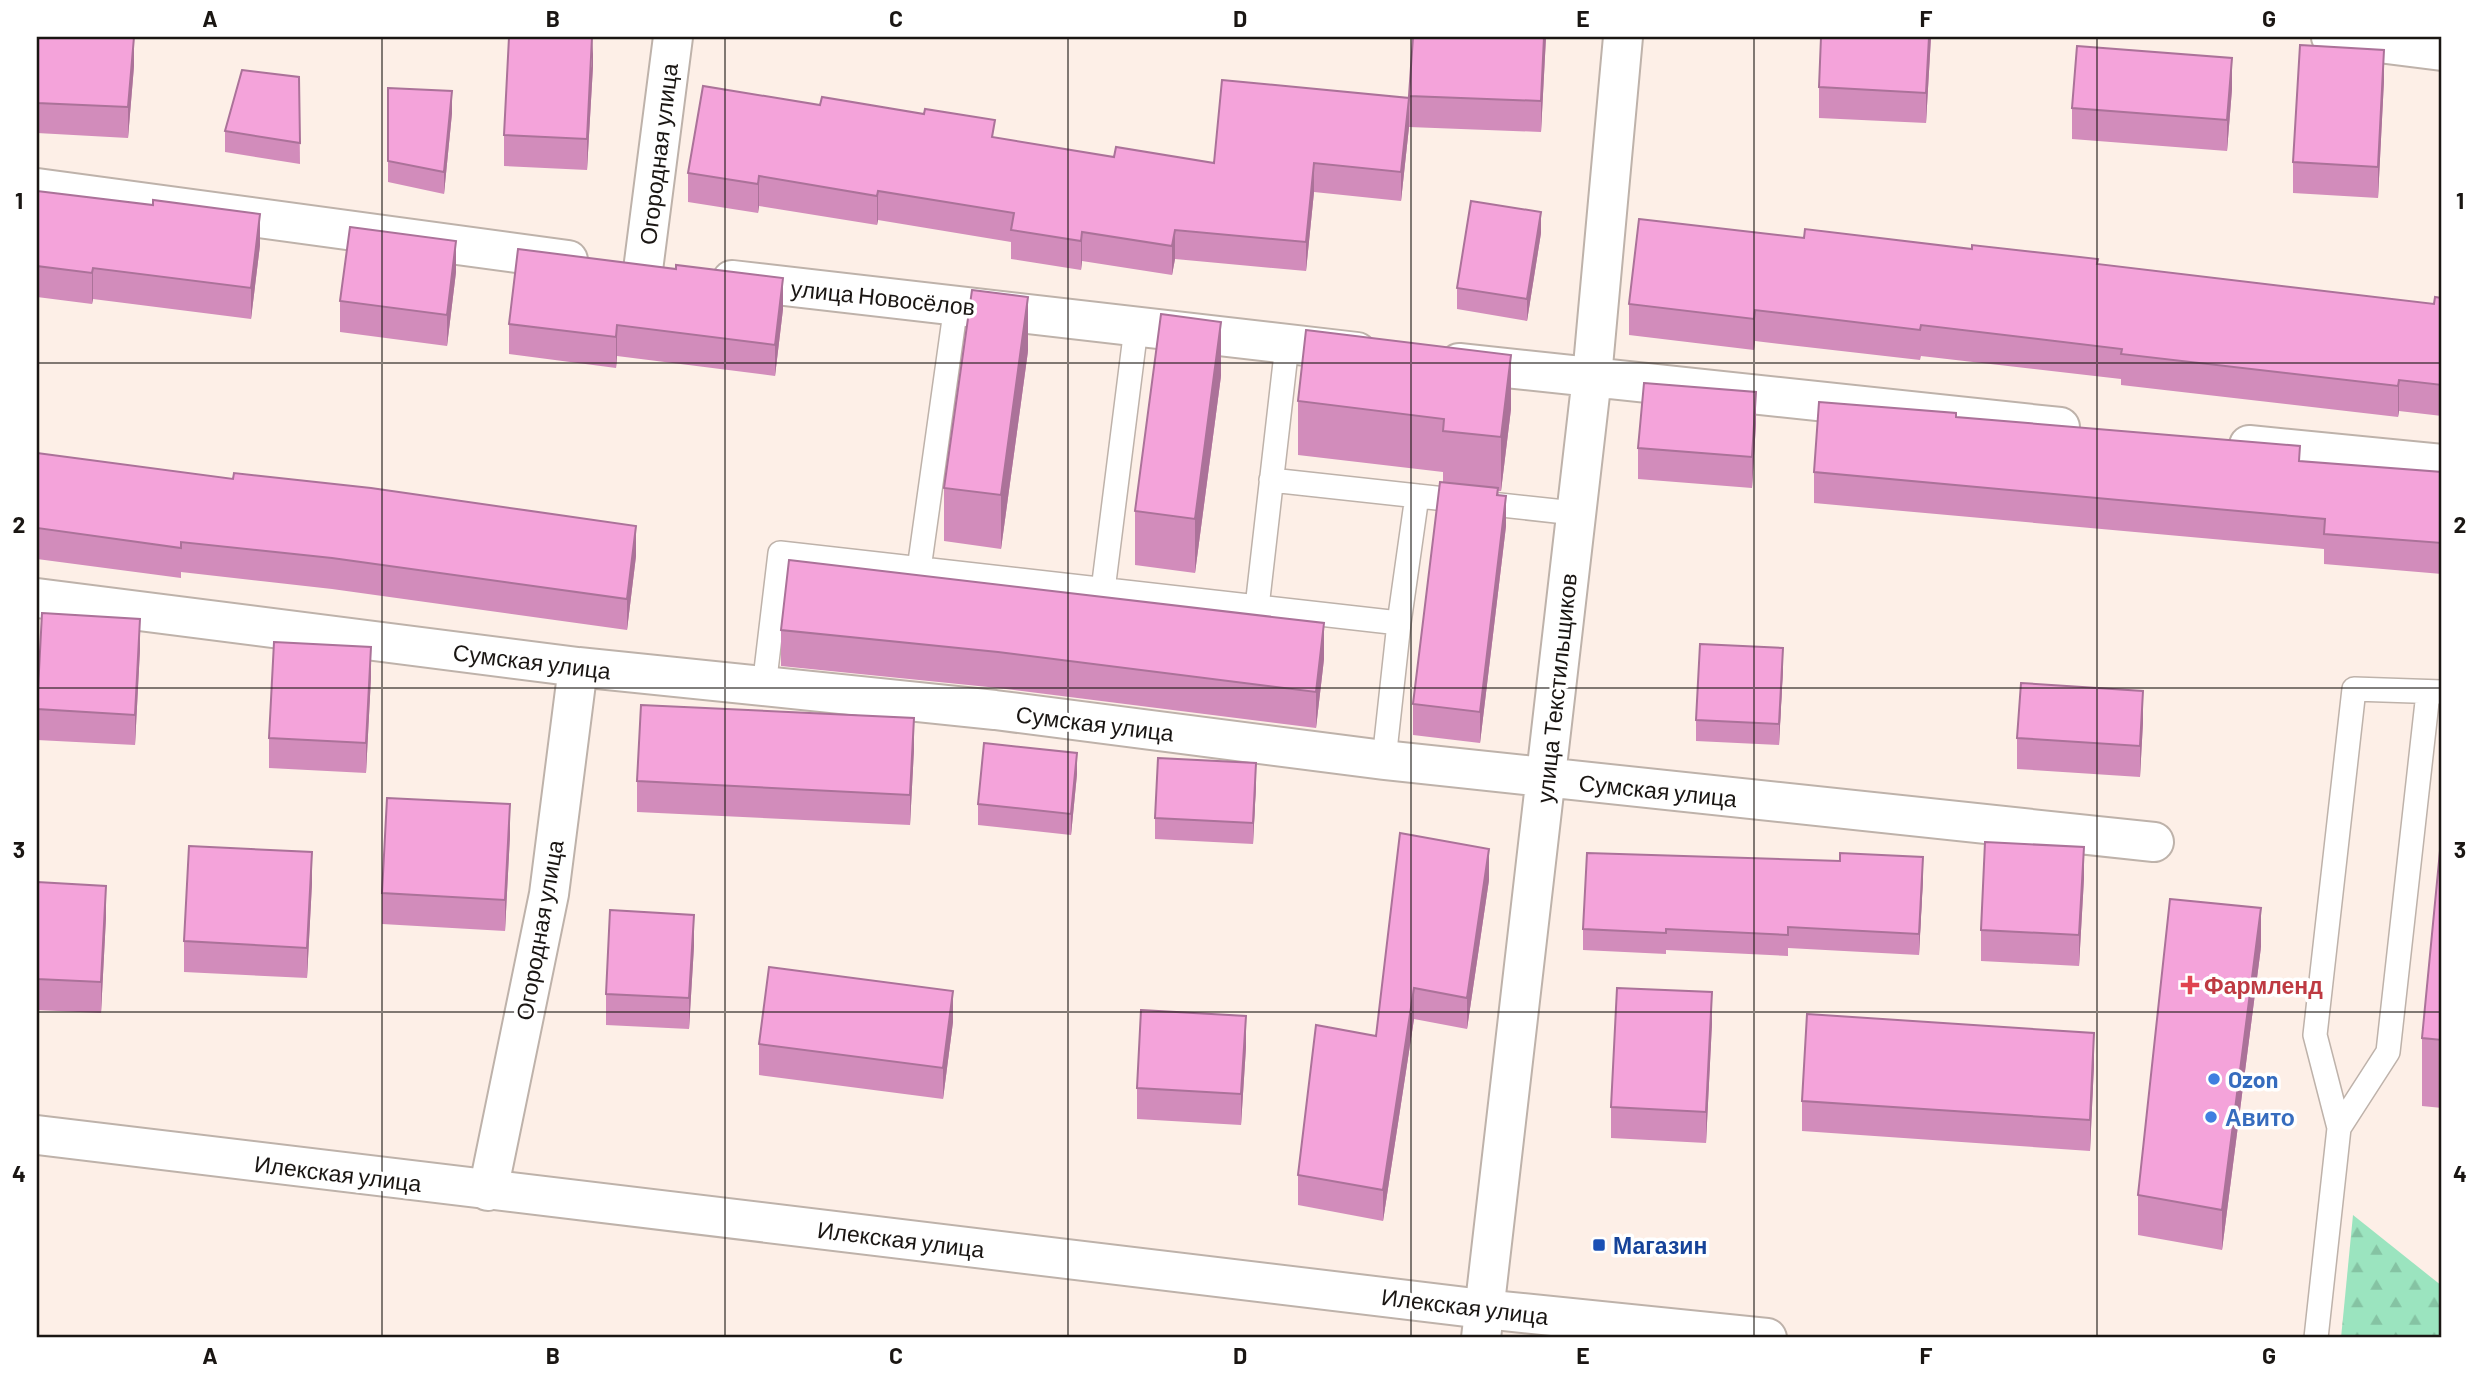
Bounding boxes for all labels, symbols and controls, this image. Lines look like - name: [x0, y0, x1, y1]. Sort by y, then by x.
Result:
- text: A: [202, 4, 218, 32]
- text: B: [546, 4, 560, 32]
- text: C: [889, 4, 903, 32]
- text: D: [1233, 4, 1247, 32]
- text: E: [1576, 4, 1590, 32]
- text: F: [1920, 4, 1933, 32]
- text: G: [2262, 4, 2276, 32]
- street label: Огородная улица: [633, 61, 683, 246]
- text: 1: [15, 186, 23, 214]
- text: 1: [2456, 186, 2464, 214]
- street label: улица Новосёлов: [790, 273, 976, 321]
- text: 2: [13, 510, 25, 538]
- text: 2: [2454, 510, 2466, 538]
- street label: улица Текстильщиков: [1530, 572, 1582, 804]
- street label: Сумская улица: [451, 637, 613, 685]
- street label: Сумская улица: [1014, 699, 1176, 747]
- street label: Сумская улица: [1578, 768, 1739, 812]
- text: 3: [13, 835, 25, 863]
- text: 3: [2454, 835, 2466, 863]
- street label: Огородная улица: [509, 837, 569, 1022]
- place label: Фармленд: [2204, 971, 2323, 999]
- marker: Фармленд: [2182, 977, 2198, 993]
- place label: Ozon: [2228, 1065, 2278, 1093]
- marker: Ozon: [2206, 1071, 2222, 1087]
- place label: Авито: [2225, 1103, 2295, 1131]
- marker: Авито: [2203, 1109, 2219, 1125]
- street label: Илекская улица: [253, 1149, 423, 1197]
- text: 4: [12, 1159, 26, 1187]
- text: 4: [2453, 1159, 2467, 1187]
- street label: Илекская улица: [816, 1215, 986, 1263]
- place label: Магазин: [1613, 1231, 1707, 1259]
- marker: Магазин: [1591, 1237, 1607, 1253]
- street label: Илекская улица: [1380, 1282, 1550, 1330]
- text: A: [202, 1341, 218, 1369]
- text: B: [546, 1341, 560, 1369]
- text: C: [889, 1341, 903, 1369]
- text: D: [1233, 1341, 1247, 1369]
- text: E: [1576, 1341, 1590, 1369]
- text: F: [1920, 1341, 1933, 1369]
- text: G: [2262, 1341, 2276, 1369]

